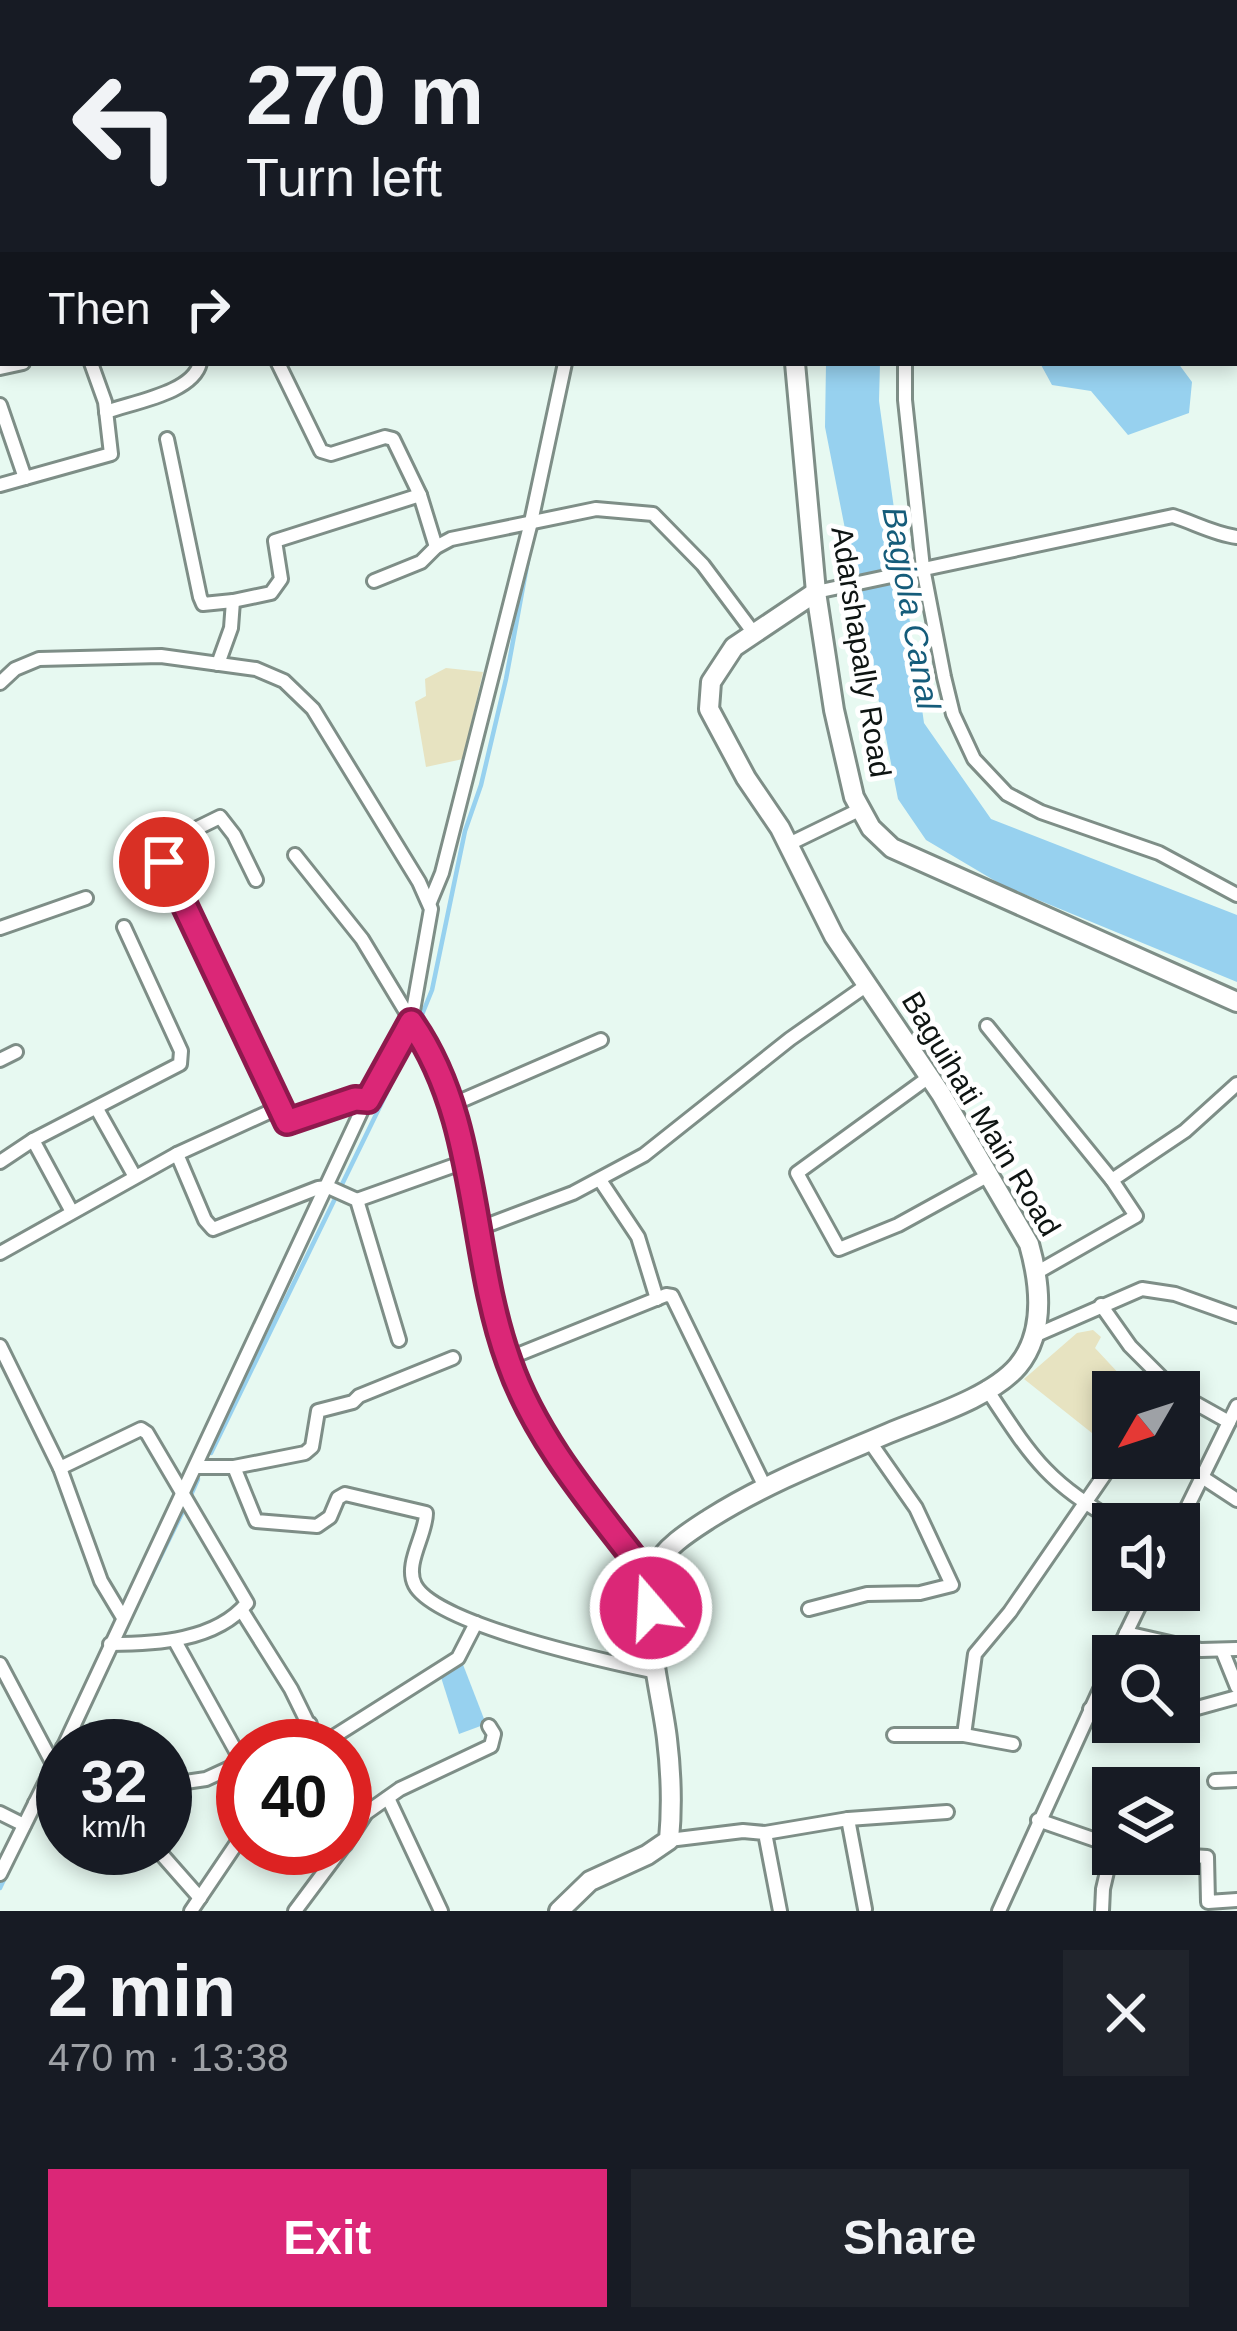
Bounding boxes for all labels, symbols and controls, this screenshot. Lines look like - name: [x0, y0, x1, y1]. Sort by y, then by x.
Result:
- icon: left: [48, 48, 204, 204]
- text: 270 m: [246, 48, 484, 142]
- text: Turn left: [246, 147, 442, 207]
- icon: right: [175, 276, 241, 342]
- text: Then: [48, 283, 151, 334]
- water label: Bagjola Canal: [875, 504, 948, 714]
- street label: Adarshapally Road: [825, 524, 898, 780]
- pin: [113, 811, 215, 913]
- icon: arrive: [131, 829, 197, 895]
- street label: Baguihati Main Road: [896, 986, 1067, 1242]
- north arrow: [1092, 1371, 1200, 1479]
- map controls: [1092, 1371, 1200, 1875]
- button: sound: [1092, 1503, 1200, 1611]
- position arrow: [588, 1545, 714, 1671]
- button: search: [1092, 1635, 1200, 1743]
- speed limit sign: 40: [216, 1719, 372, 1875]
- text: 32: [81, 1748, 147, 1815]
- button: layers: [1092, 1767, 1200, 1875]
- text: km/h: [81, 1810, 147, 1843]
- button: close: [1063, 1950, 1189, 2076]
- text: 2 min: [48, 1951, 236, 2031]
- text: 470 m · 13:38: [48, 2036, 289, 2079]
- button: Exit: [48, 2169, 607, 2307]
- button: Share: [631, 2169, 1189, 2307]

